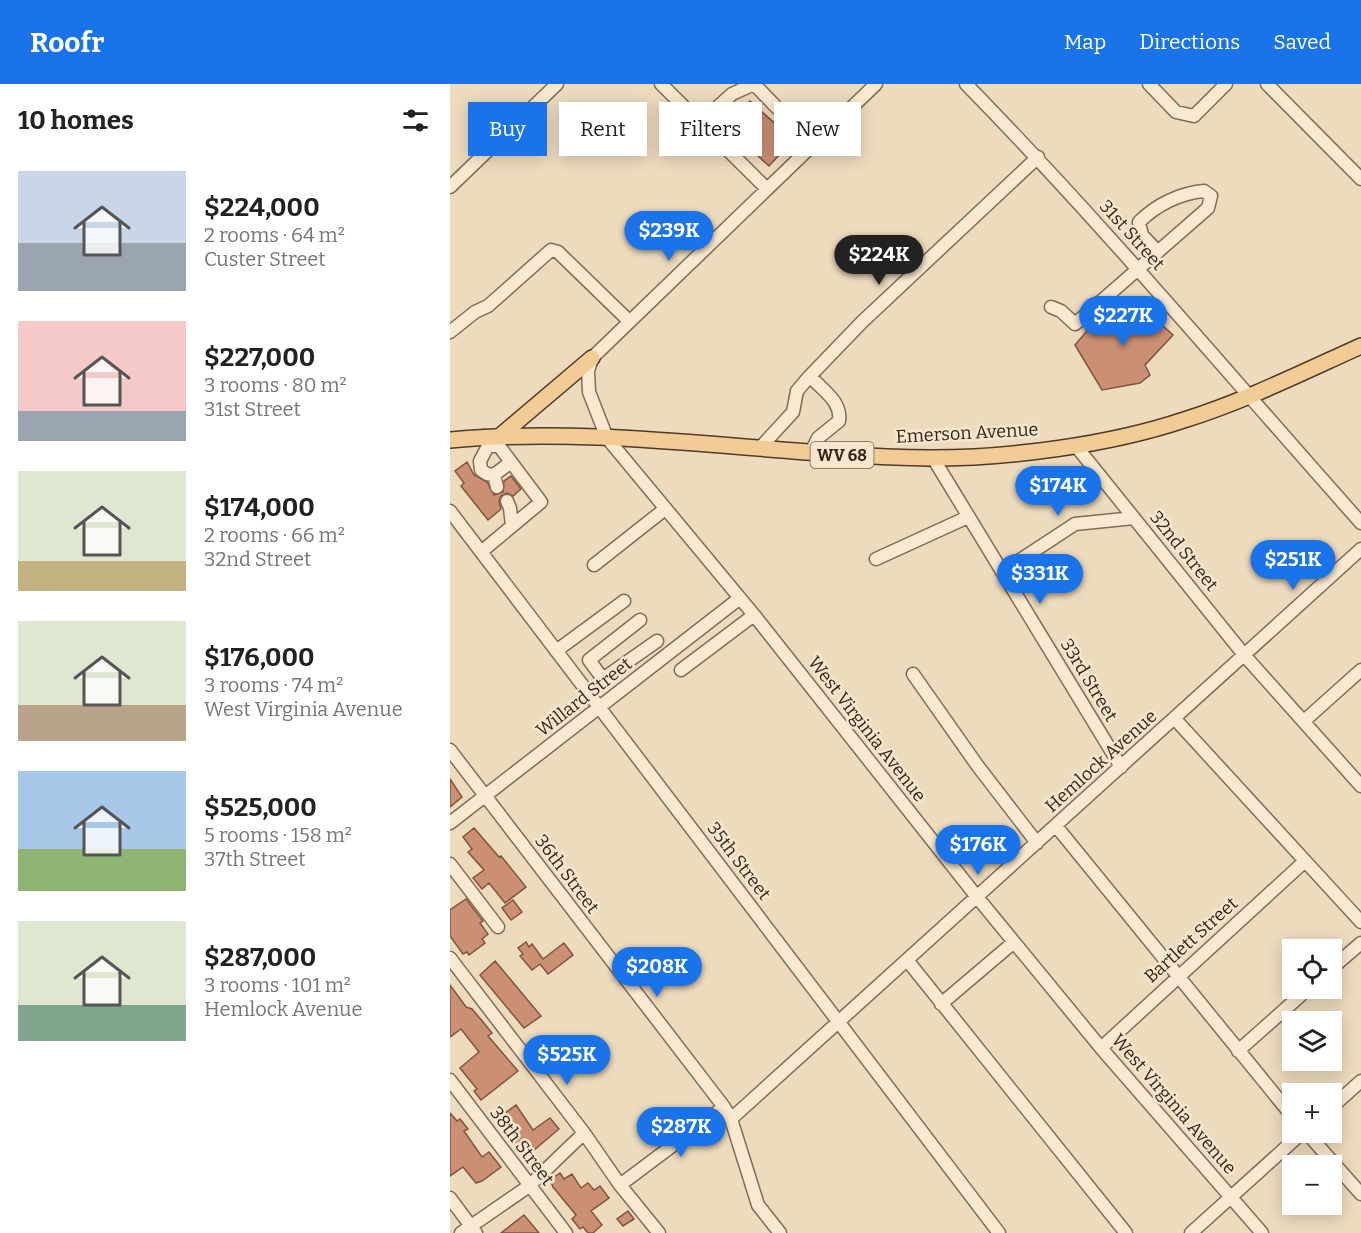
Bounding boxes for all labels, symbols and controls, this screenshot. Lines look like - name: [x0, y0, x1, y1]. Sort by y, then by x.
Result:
- text: Roofr: [30, 26, 104, 59]
- text: Map: [1064, 29, 1106, 55]
- text: Directions: [1139, 29, 1240, 55]
- text: Saved: [1273, 29, 1331, 55]
- chip: Buy: [468, 102, 547, 156]
- chip: Rent: [559, 102, 647, 156]
- chip: Filters: [659, 102, 762, 156]
- chip: New: [774, 102, 861, 156]
- icon: filters: [399, 104, 432, 137]
- text: 10 homes: [18, 105, 134, 136]
- text: $224,000: [204, 192, 320, 223]
- icon: home: [66, 195, 138, 267]
- street label: 31st Street: [1095, 195, 1170, 275]
- pin: $239K: [627, 211, 711, 262]
- text: $239K: [638, 218, 700, 242]
- text: 2 rooms · 64 m²: [204, 223, 345, 247]
- pin: $224K: [837, 235, 921, 286]
- text: $224K: [848, 242, 910, 266]
- text: Custer Street: [204, 247, 326, 271]
- pin: $227K: [1081, 296, 1165, 347]
- text: $227K: [1093, 303, 1153, 327]
- text: $227,000: [204, 342, 315, 373]
- icon: home: [66, 345, 138, 417]
- text: 3 rooms · 80 m²: [204, 373, 347, 397]
- text: 31st Street: [204, 397, 301, 421]
- street label: Emerson Avenue: [895, 418, 1039, 448]
- road number: WV 68: [810, 442, 874, 468]
- pin: $174K: [1016, 466, 1100, 517]
- text: $174K: [1029, 473, 1087, 497]
- text: $174,000: [204, 492, 315, 523]
- icon: home: [66, 495, 138, 567]
- street label: 32nd Street: [1145, 507, 1223, 596]
- text: 2 rooms · 66 m²: [204, 523, 345, 547]
- pin: $251K: [1251, 540, 1335, 591]
- text: 32nd Street: [204, 547, 311, 571]
- text: $251K: [1264, 547, 1322, 571]
- pin: $331K: [998, 554, 1082, 605]
- text: $331K: [1011, 561, 1069, 585]
- street label: 33rd Street: [1056, 635, 1122, 726]
- text: $176,000: [204, 642, 314, 673]
- icon: home: [66, 645, 138, 717]
- street label: Willard Street: [532, 652, 637, 741]
- street label: West Virginia Avenue: [803, 652, 931, 806]
- text: 3 rooms · 74 m²: [204, 673, 343, 697]
- text: West Virginia Avenue: [204, 697, 403, 721]
- street label: Hemlock Avenue: [1041, 705, 1161, 817]
- text: $525,000: [204, 792, 317, 823]
- icon: home: [66, 795, 138, 867]
- street label: 35th Street: [703, 818, 776, 905]
- text: 5 rooms · 158 m²: [204, 823, 352, 847]
- pin: $176K: [936, 825, 1020, 876]
- street label: 36th Street: [530, 830, 604, 918]
- text: $176K: [949, 832, 1007, 856]
- text: 37th Street: [204, 847, 305, 871]
- street label: Bartlett Street: [1140, 892, 1242, 988]
- map controls: [1282, 939, 1342, 1215]
- button: locate: [1282, 939, 1342, 999]
- text: $287,000: [204, 942, 316, 973]
- icon: home: [66, 945, 138, 1017]
- pin: $208K: [615, 947, 699, 998]
- text: $208K: [626, 954, 688, 978]
- text: 3 rooms · 101 m²: [204, 973, 351, 997]
- text: Hemlock Avenue: [204, 997, 362, 1021]
- button: layers: [1282, 1011, 1342, 1071]
- street label: West Virginia Avenue: [1107, 1029, 1241, 1179]
- pin: $525K: [525, 1035, 609, 1086]
- text: $525K: [537, 1042, 597, 1066]
- button: +: [1282, 1083, 1342, 1143]
- street label: 38th Street: [485, 1102, 559, 1190]
- pin: $287K: [639, 1107, 723, 1158]
- text: $287K: [651, 1114, 711, 1138]
- button: −: [1282, 1155, 1342, 1215]

